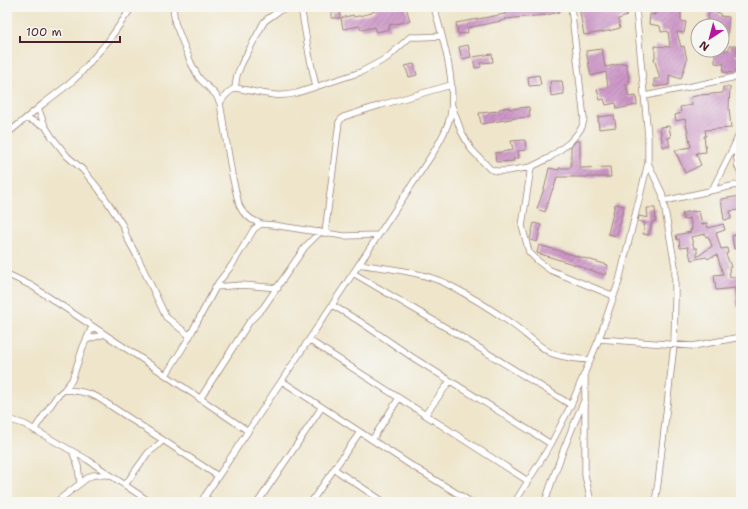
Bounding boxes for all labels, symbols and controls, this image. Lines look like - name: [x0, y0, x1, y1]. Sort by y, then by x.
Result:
- scale bar: [20, 18, 120, 44]
- north arrow: [690, 18, 730, 58]
- text: 100 m: [26, 24, 62, 40]
- text: N: [696, 37, 712, 54]

